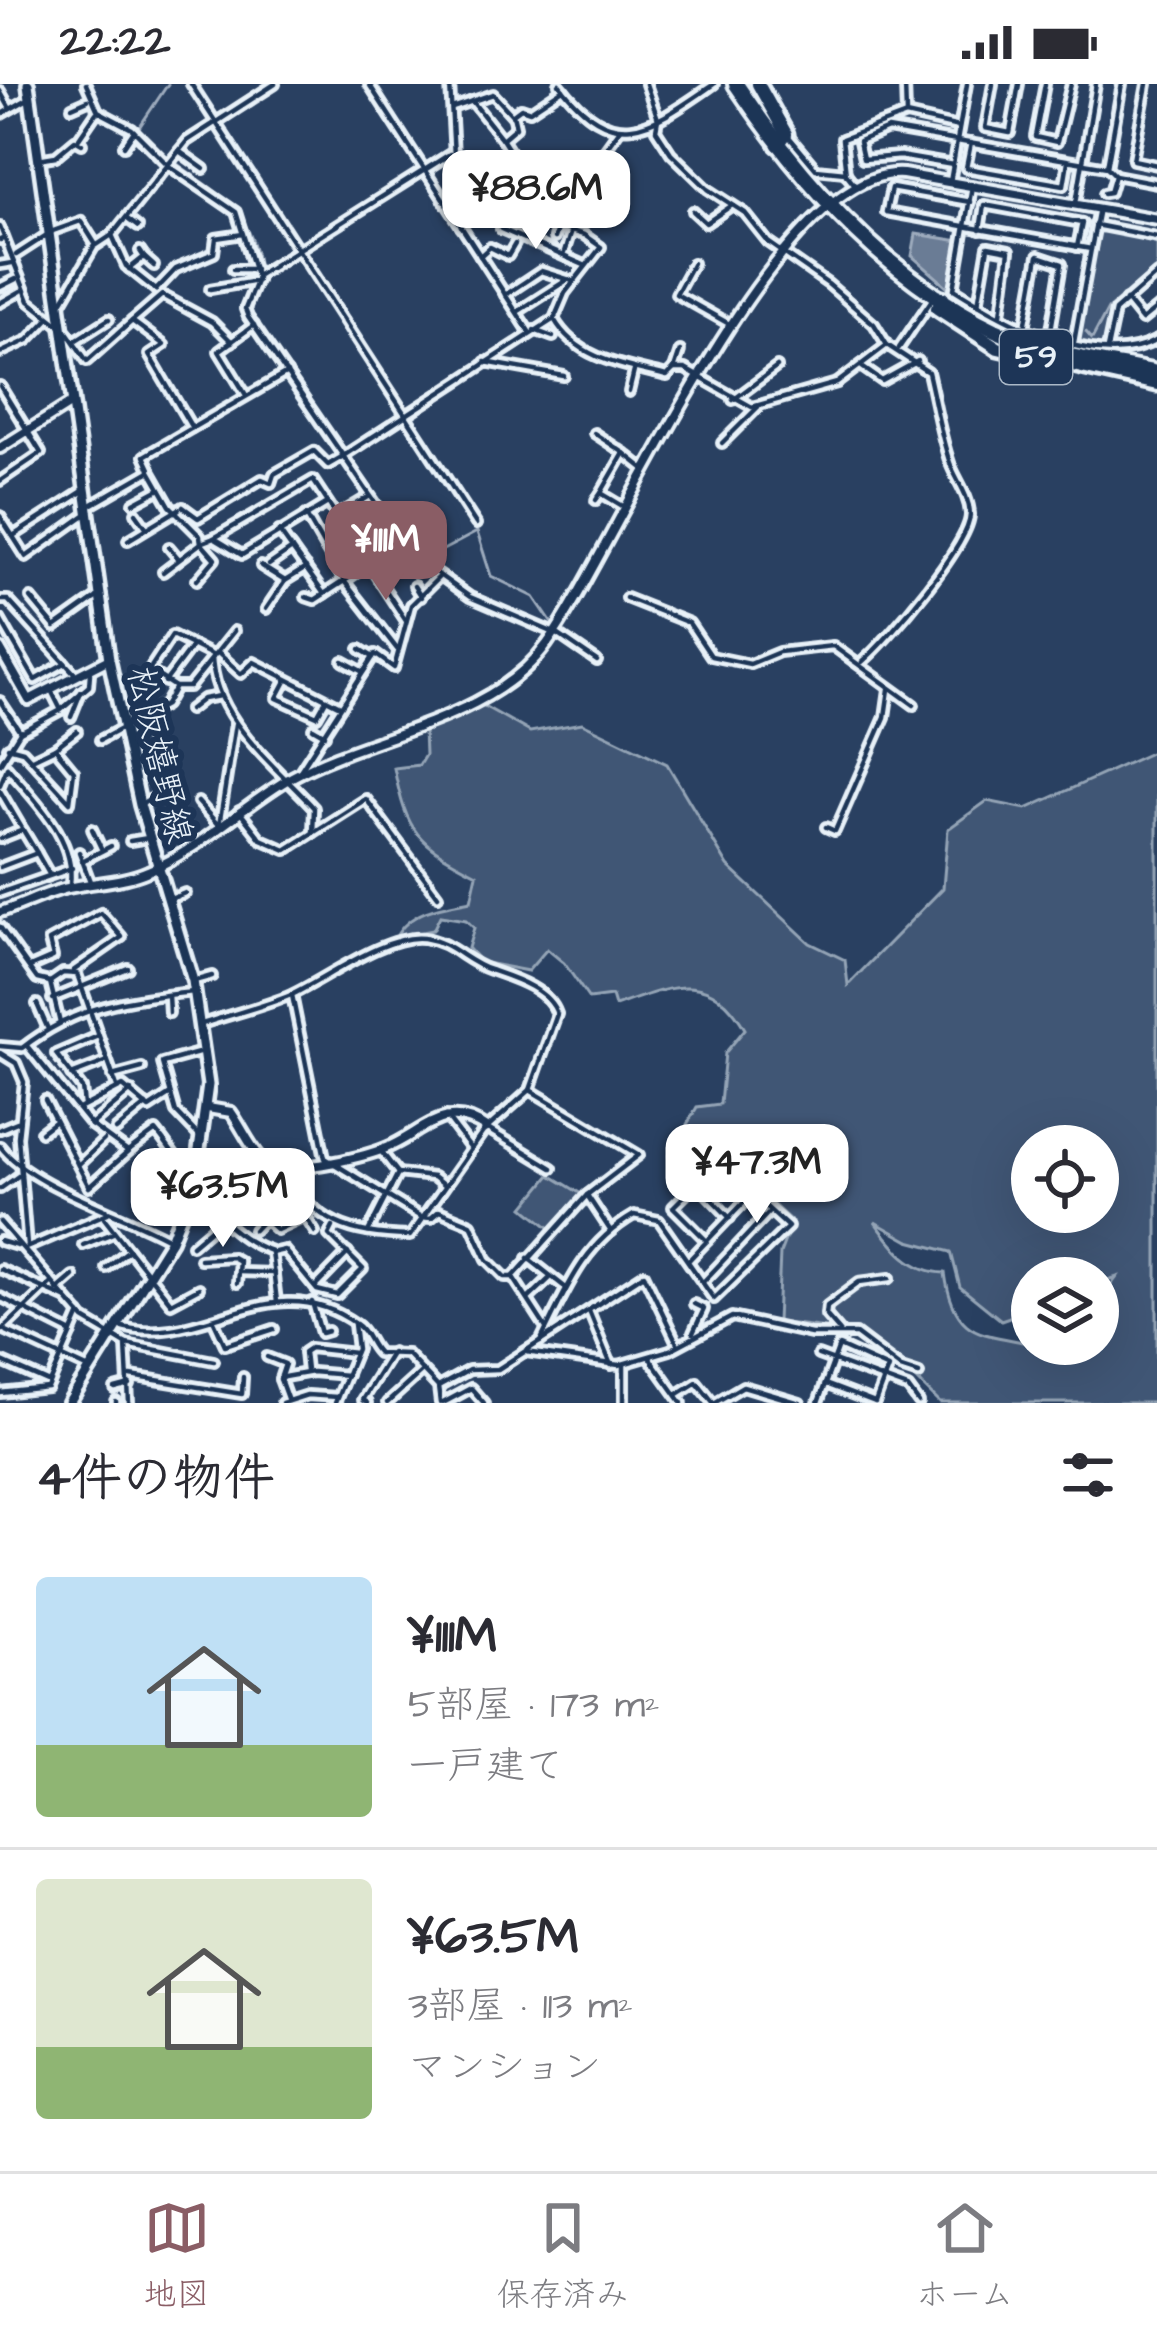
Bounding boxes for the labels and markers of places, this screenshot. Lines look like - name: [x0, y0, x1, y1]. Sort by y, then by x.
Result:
- pin: ¥88.6M: [438, 150, 634, 252]
- pin: ¥111M: [302, 501, 470, 603]
- pin: ¥47.3M: [659, 1124, 855, 1226]
- pin: ¥63.5M: [125, 1148, 321, 1250]

